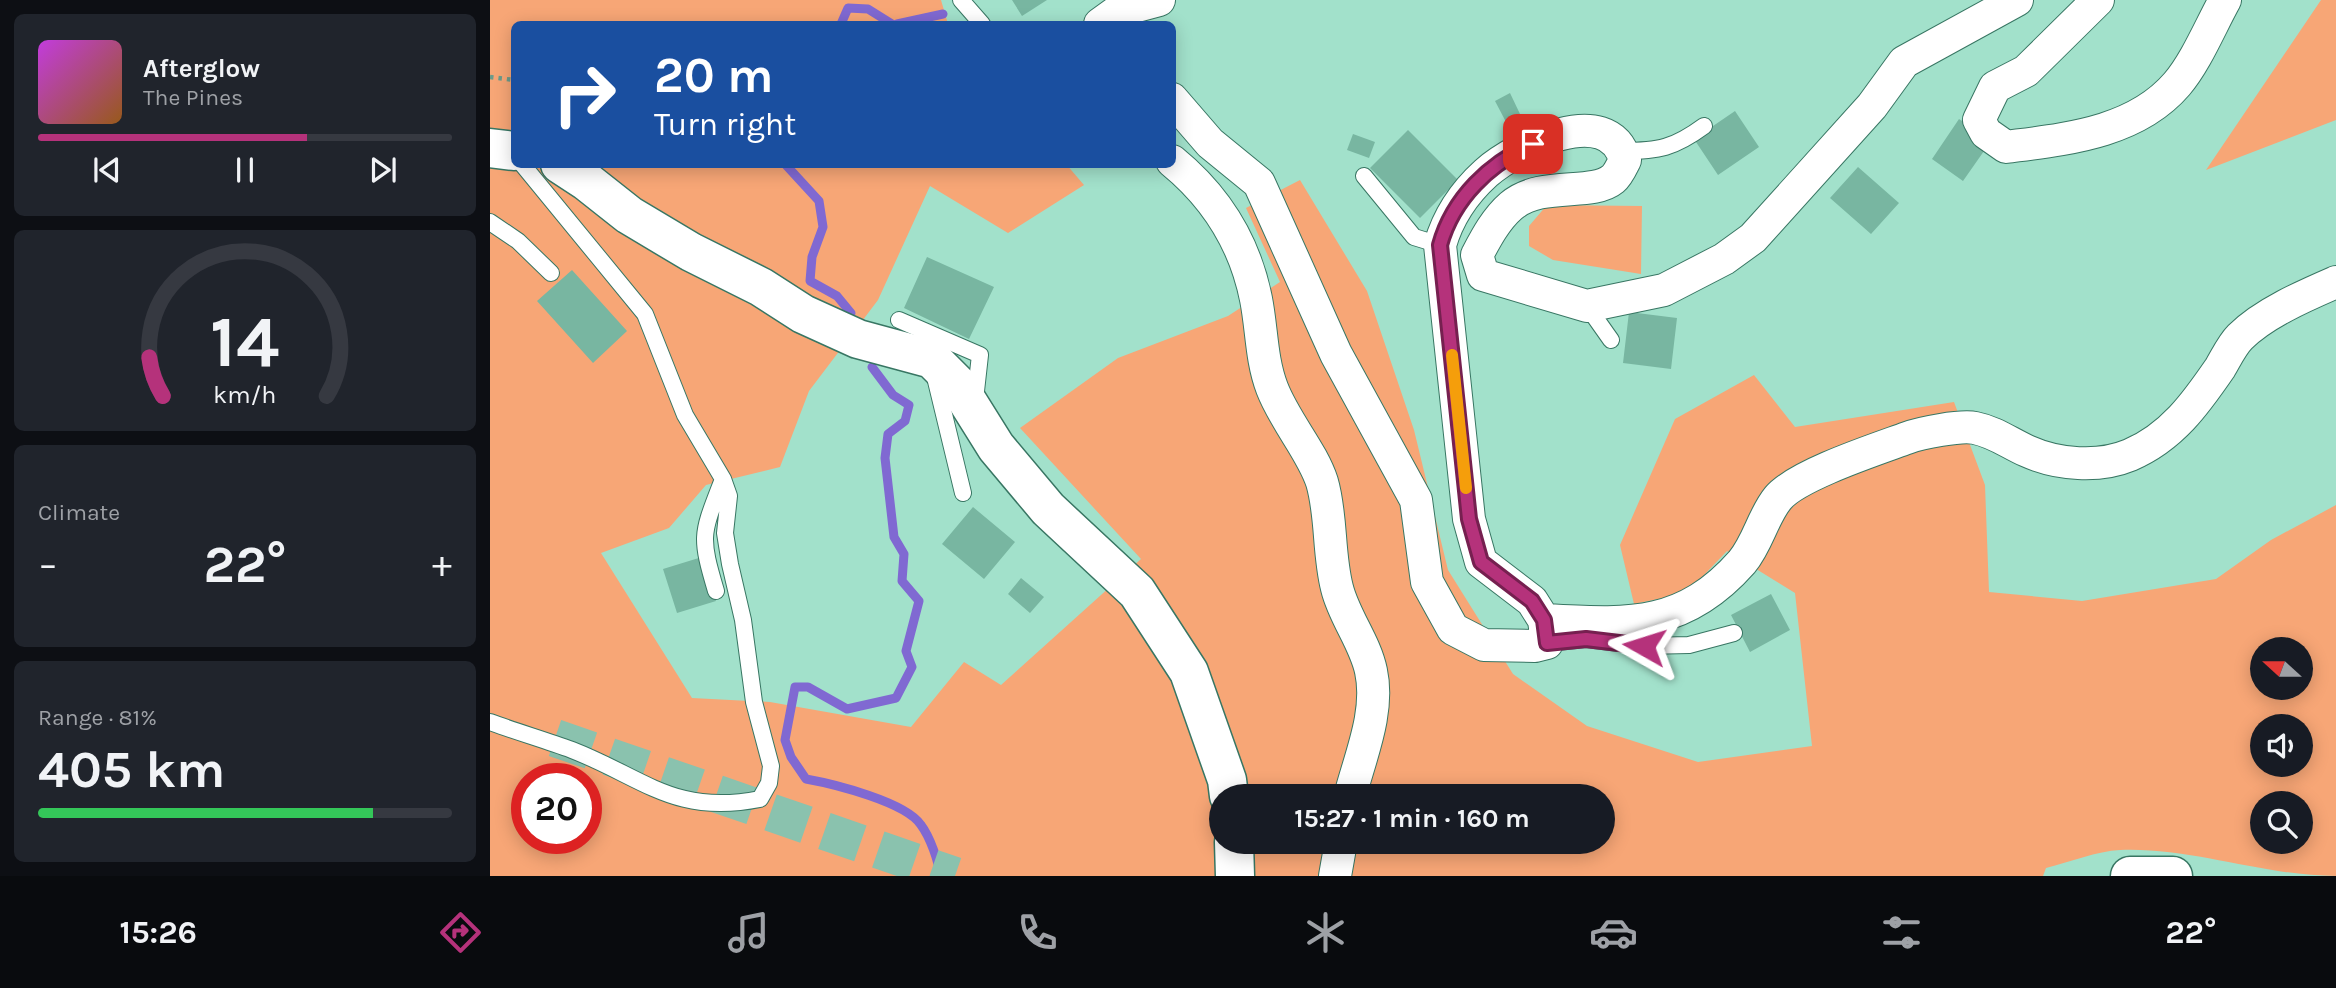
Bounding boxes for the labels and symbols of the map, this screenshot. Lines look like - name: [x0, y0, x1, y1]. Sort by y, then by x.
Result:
- pin: [1503, 114, 1563, 174]
- position arrow: [1607, 609, 1681, 683]
- north arrow: [2250, 637, 2314, 700]
- speed limit sign: 20: [511, 763, 602, 854]

